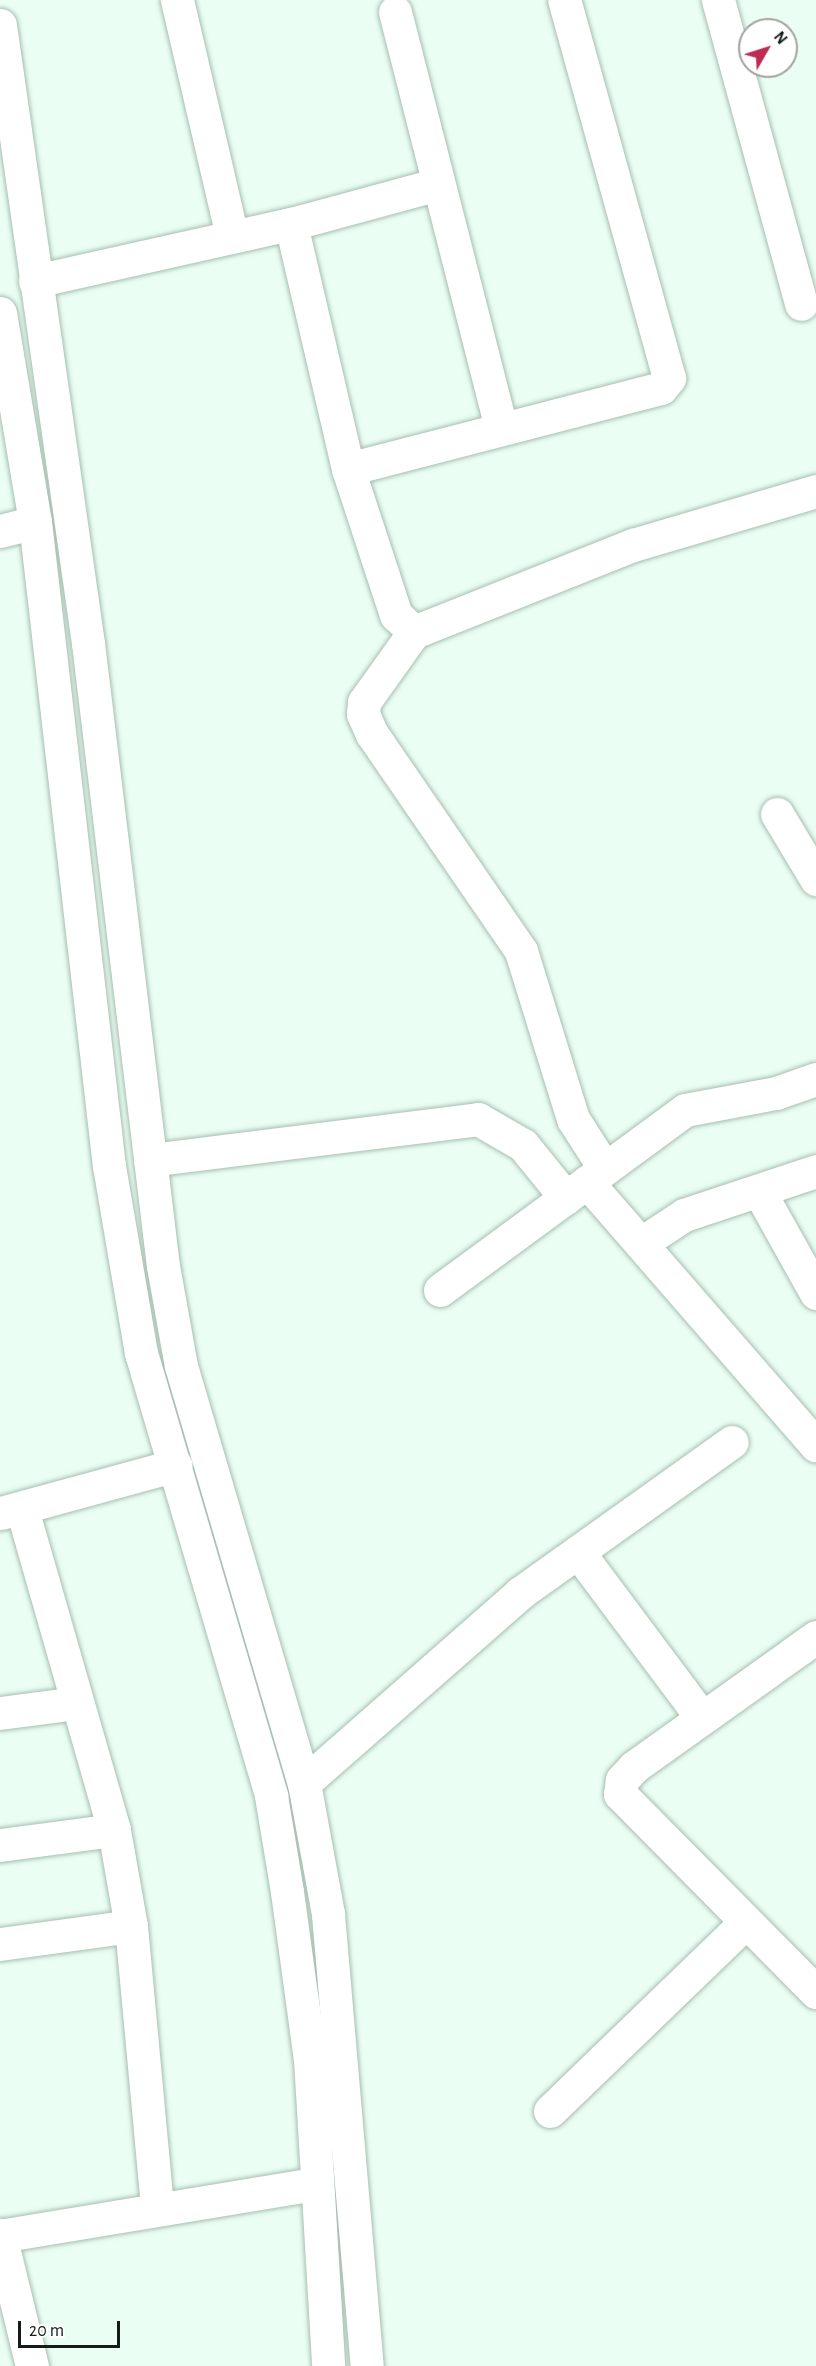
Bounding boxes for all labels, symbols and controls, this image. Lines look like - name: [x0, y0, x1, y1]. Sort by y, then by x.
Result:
- north arrow: [738, 18, 798, 78]
- text: N: [771, 29, 790, 47]
- scale bar: [21, 2309, 123, 2347]
- text: 20 m: [29, 2322, 64, 2340]

